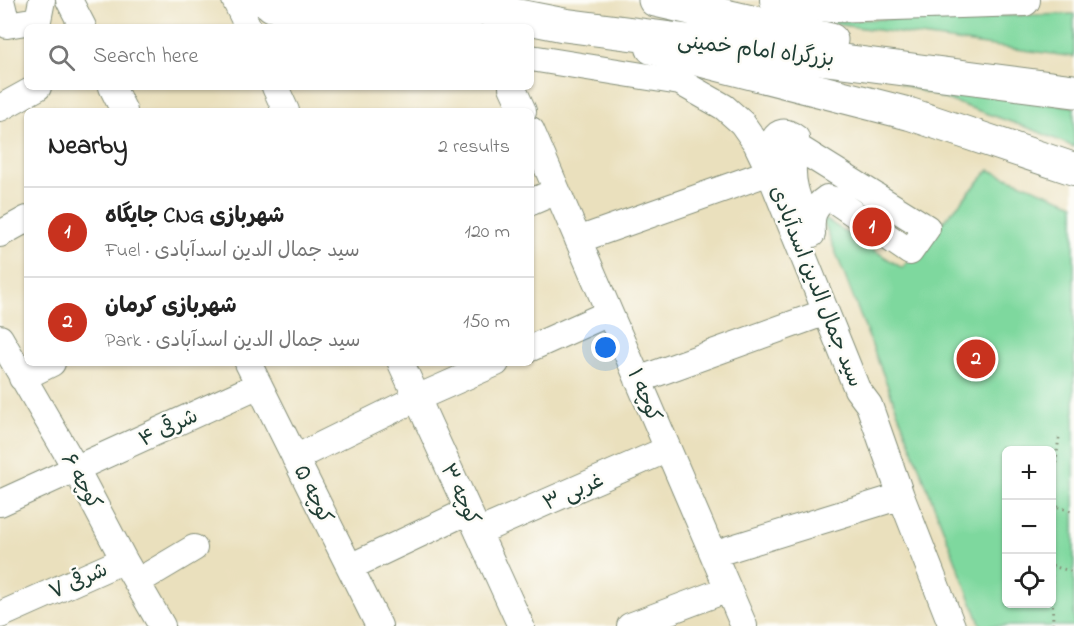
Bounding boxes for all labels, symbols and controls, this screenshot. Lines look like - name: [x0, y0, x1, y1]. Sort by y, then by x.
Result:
- search box: [24, 24, 534, 90]
- street label: بزرگراه امام خمینی: [676, 27, 836, 75]
- icon: search: [45, 41, 78, 74]
- text: Search here: [93, 41, 198, 73]
- text: Nearby: [48, 128, 127, 166]
- text: 2 results: [438, 133, 510, 162]
- street label: سید جمال الدین اسدآبادی: [761, 181, 869, 392]
- text: جایگاه CNG شهربازی: [105, 201, 284, 233]
- pin: 1: [852, 204, 892, 250]
- text: 1: [64, 218, 71, 247]
- text: 120 m: [465, 218, 510, 247]
- text: Fuel · سید جمال الدین اسدآبادی: [105, 237, 360, 266]
- text: شهربازی کرمان: [105, 291, 237, 323]
- text: 2: [63, 308, 72, 337]
- text: 150 m: [463, 308, 510, 337]
- text: Park · سید جمال الدین اسدآبادی: [105, 327, 361, 356]
- your location: [591, 333, 620, 362]
- pin: 2: [956, 336, 996, 382]
- street label: کوچه ۱: [618, 364, 668, 427]
- street label: شرقی ۴: [134, 402, 203, 456]
- map controls: [1002, 446, 1056, 608]
- button: +: [1002, 446, 1056, 500]
- street label: کوچه ۶: [52, 448, 108, 516]
- street label: کوچه ۳: [432, 459, 487, 531]
- street label: کوچه ۵: [285, 460, 339, 530]
- street label: غربی ۳: [539, 466, 609, 519]
- button: −: [1002, 500, 1056, 554]
- button: locate: [1002, 554, 1056, 608]
- street label: شرقی ۷: [45, 556, 113, 608]

